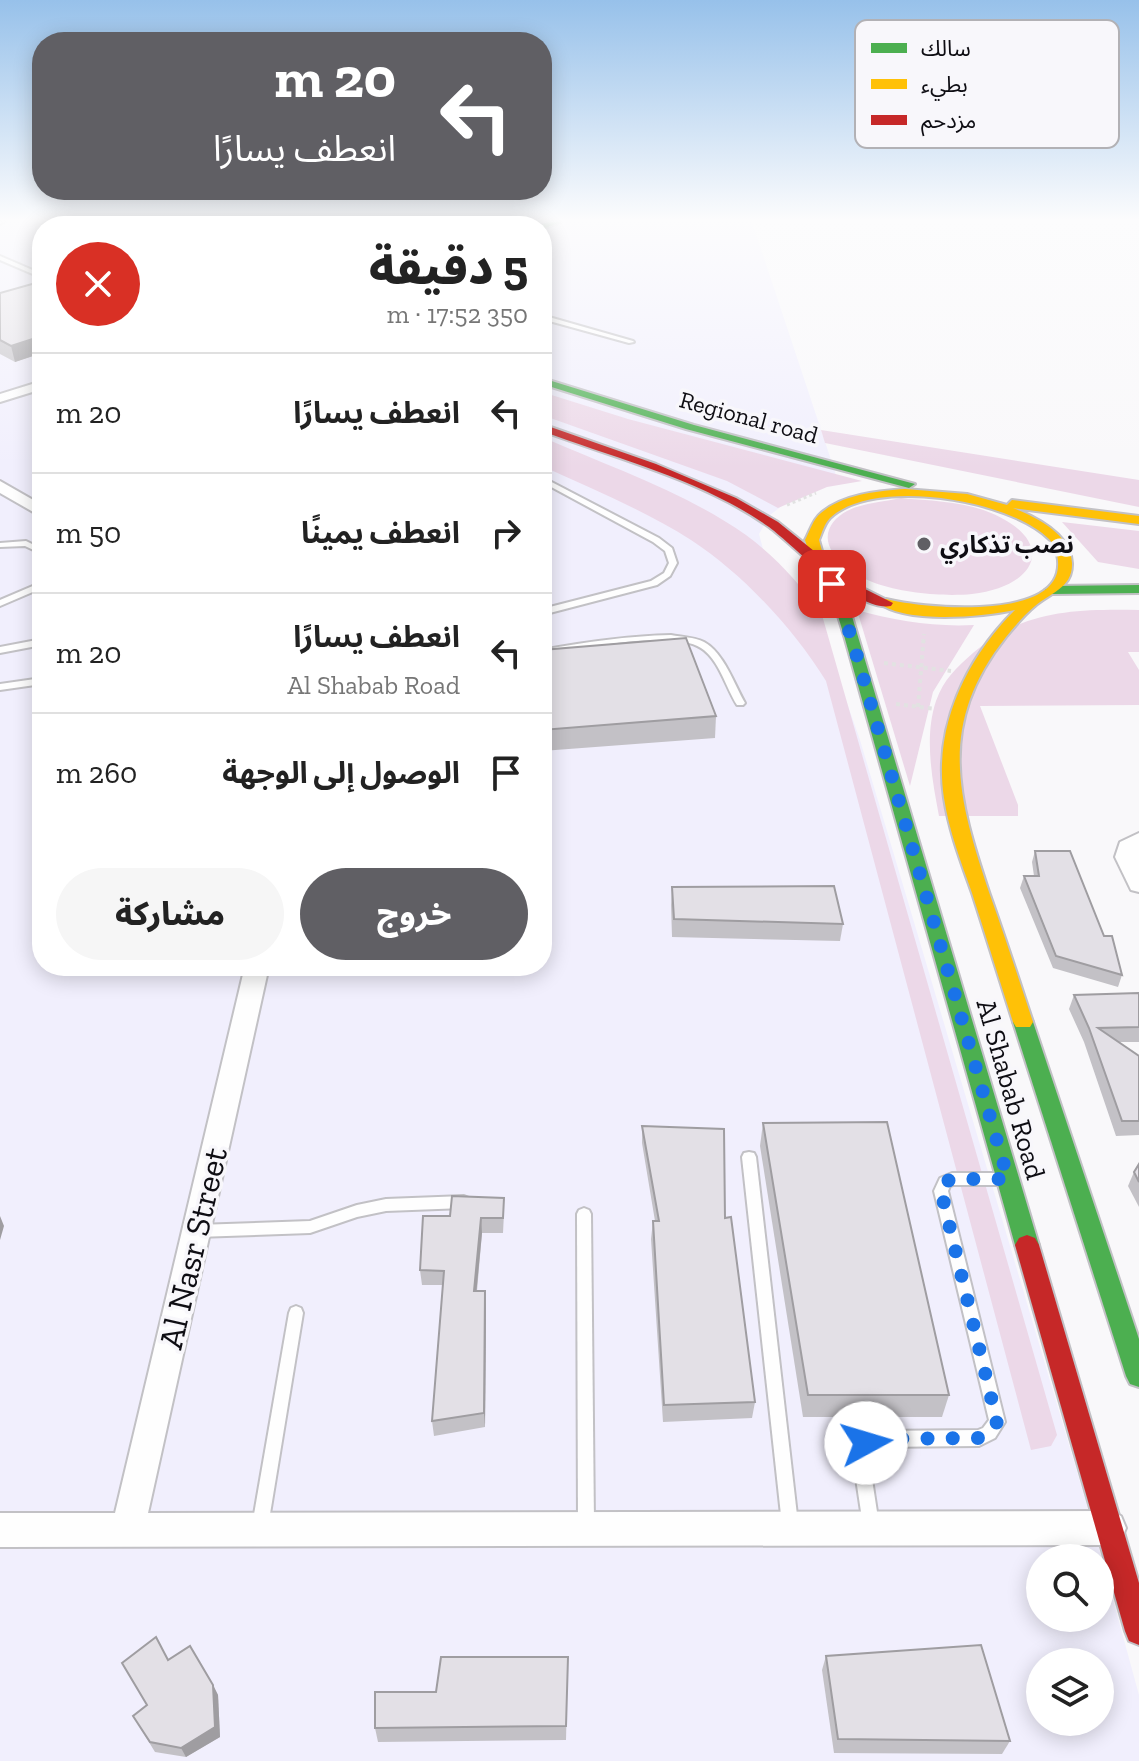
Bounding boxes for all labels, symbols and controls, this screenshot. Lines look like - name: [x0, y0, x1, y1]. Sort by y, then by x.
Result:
- legend: [855, 20, 1119, 148]
- text: سالك: [921, 35, 971, 62]
- text: 20 m: [274, 44, 396, 111]
- icon: left: [424, 64, 528, 168]
- text: بطيء: [921, 71, 968, 101]
- text: مزدحم: [921, 107, 976, 137]
- text: انعطف يسارًا: [213, 127, 396, 170]
- text: 5 دقيقة: [369, 239, 528, 296]
- button: close: [56, 242, 140, 326]
- text: 350 m · 17:52: [387, 298, 528, 330]
- street label: Regional road: [677, 385, 821, 449]
- icon: left: [484, 391, 528, 435]
- text: 20 m: [56, 395, 121, 431]
- text: انعطف يسارًا: [293, 395, 460, 431]
- icon: right: [484, 511, 528, 555]
- text: 50 m: [56, 515, 121, 551]
- text: انعطف يمينًا: [301, 515, 460, 551]
- place label: نصب تذكاري: [940, 530, 1074, 564]
- marker: نصب تذكاري: [915, 535, 933, 553]
- pin: [798, 550, 866, 618]
- icon: arrive: [810, 562, 854, 606]
- text: انعطف يسارًا: [293, 619, 460, 655]
- icon: left: [484, 631, 528, 675]
- text: 20 m: [56, 635, 121, 671]
- text: Al Shabab Road: [287, 669, 460, 701]
- icon: arrive: [484, 751, 528, 795]
- text: 260 m: [56, 755, 137, 791]
- text: الوصول إلى الوجهة: [222, 755, 460, 791]
- button: مشاركة: [56, 868, 284, 960]
- button: خروج: [300, 868, 528, 960]
- street label: Al Shabab Road: [969, 995, 1053, 1183]
- street label: Al Nasr Street: [150, 1143, 236, 1353]
- position arrow: [824, 1401, 908, 1485]
- map controls: [1026, 1544, 1114, 1736]
- button: search: [1026, 1544, 1114, 1632]
- button: layers: [1026, 1648, 1114, 1736]

